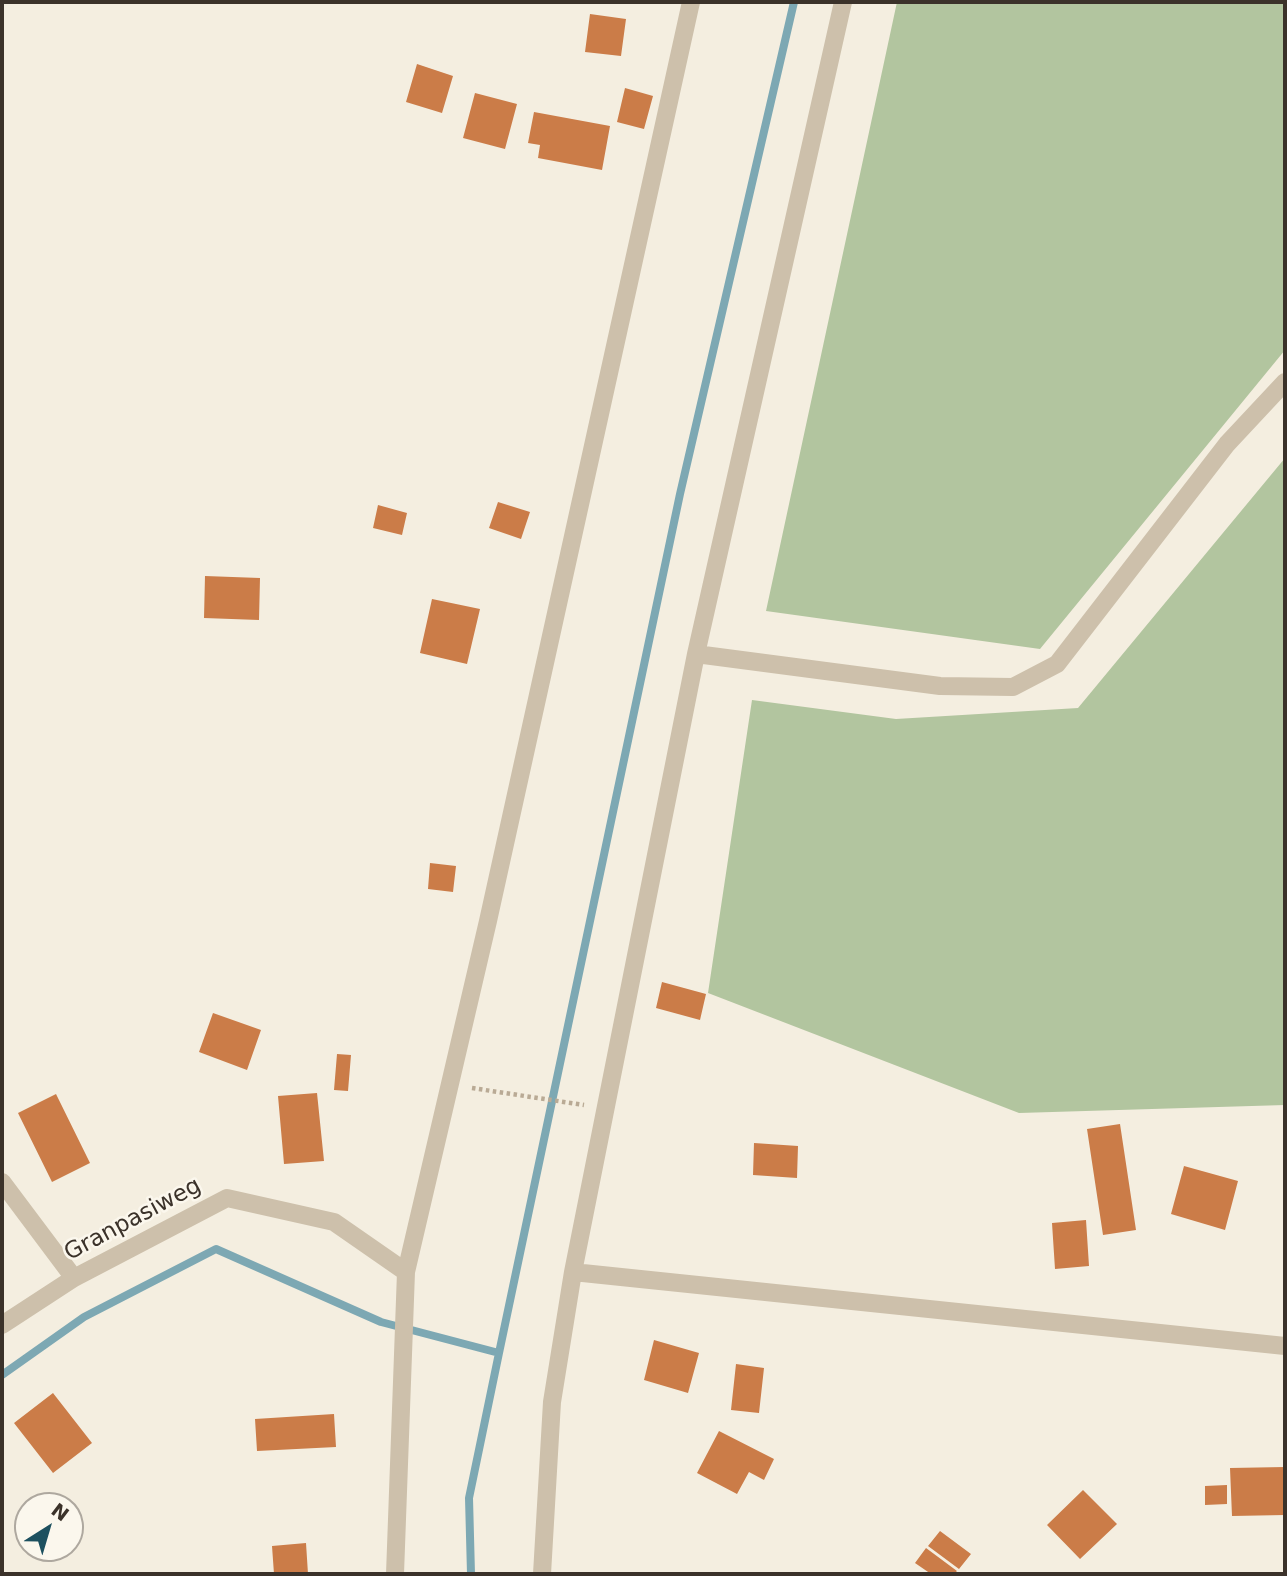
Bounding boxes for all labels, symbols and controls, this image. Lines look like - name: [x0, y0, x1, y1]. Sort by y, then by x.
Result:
- street label: Granpasiweg: [60, 1172, 206, 1268]
- north arrow: [14, 1492, 84, 1562]
- text: N: [47, 1498, 73, 1525]

